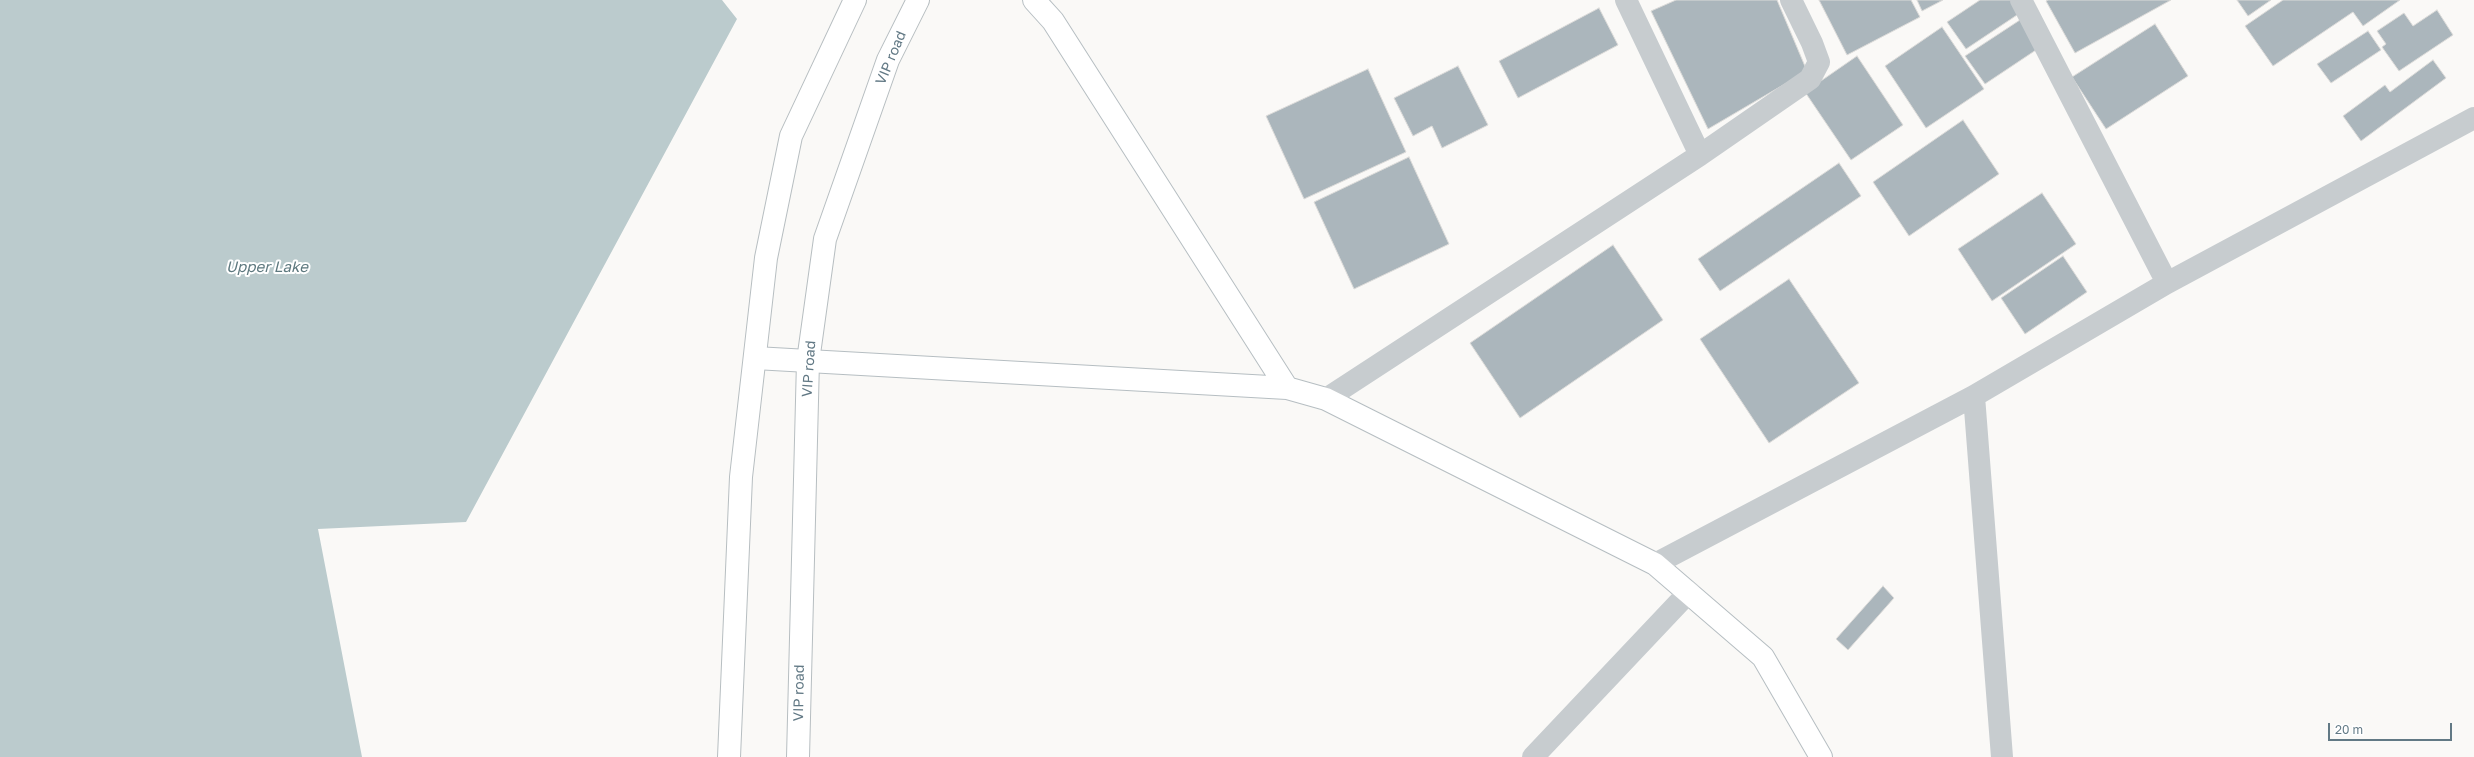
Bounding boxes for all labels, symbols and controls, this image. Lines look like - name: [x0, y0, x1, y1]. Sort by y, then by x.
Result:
- street label: VIP road: [872, 29, 910, 87]
- water label: Upper Lake: [226, 258, 308, 276]
- street label: VIP road: [799, 340, 819, 398]
- street label: VIP road: [790, 665, 808, 721]
- scale bar: [2330, 715, 2454, 741]
- text: 20 m: [2335, 722, 2363, 737]

